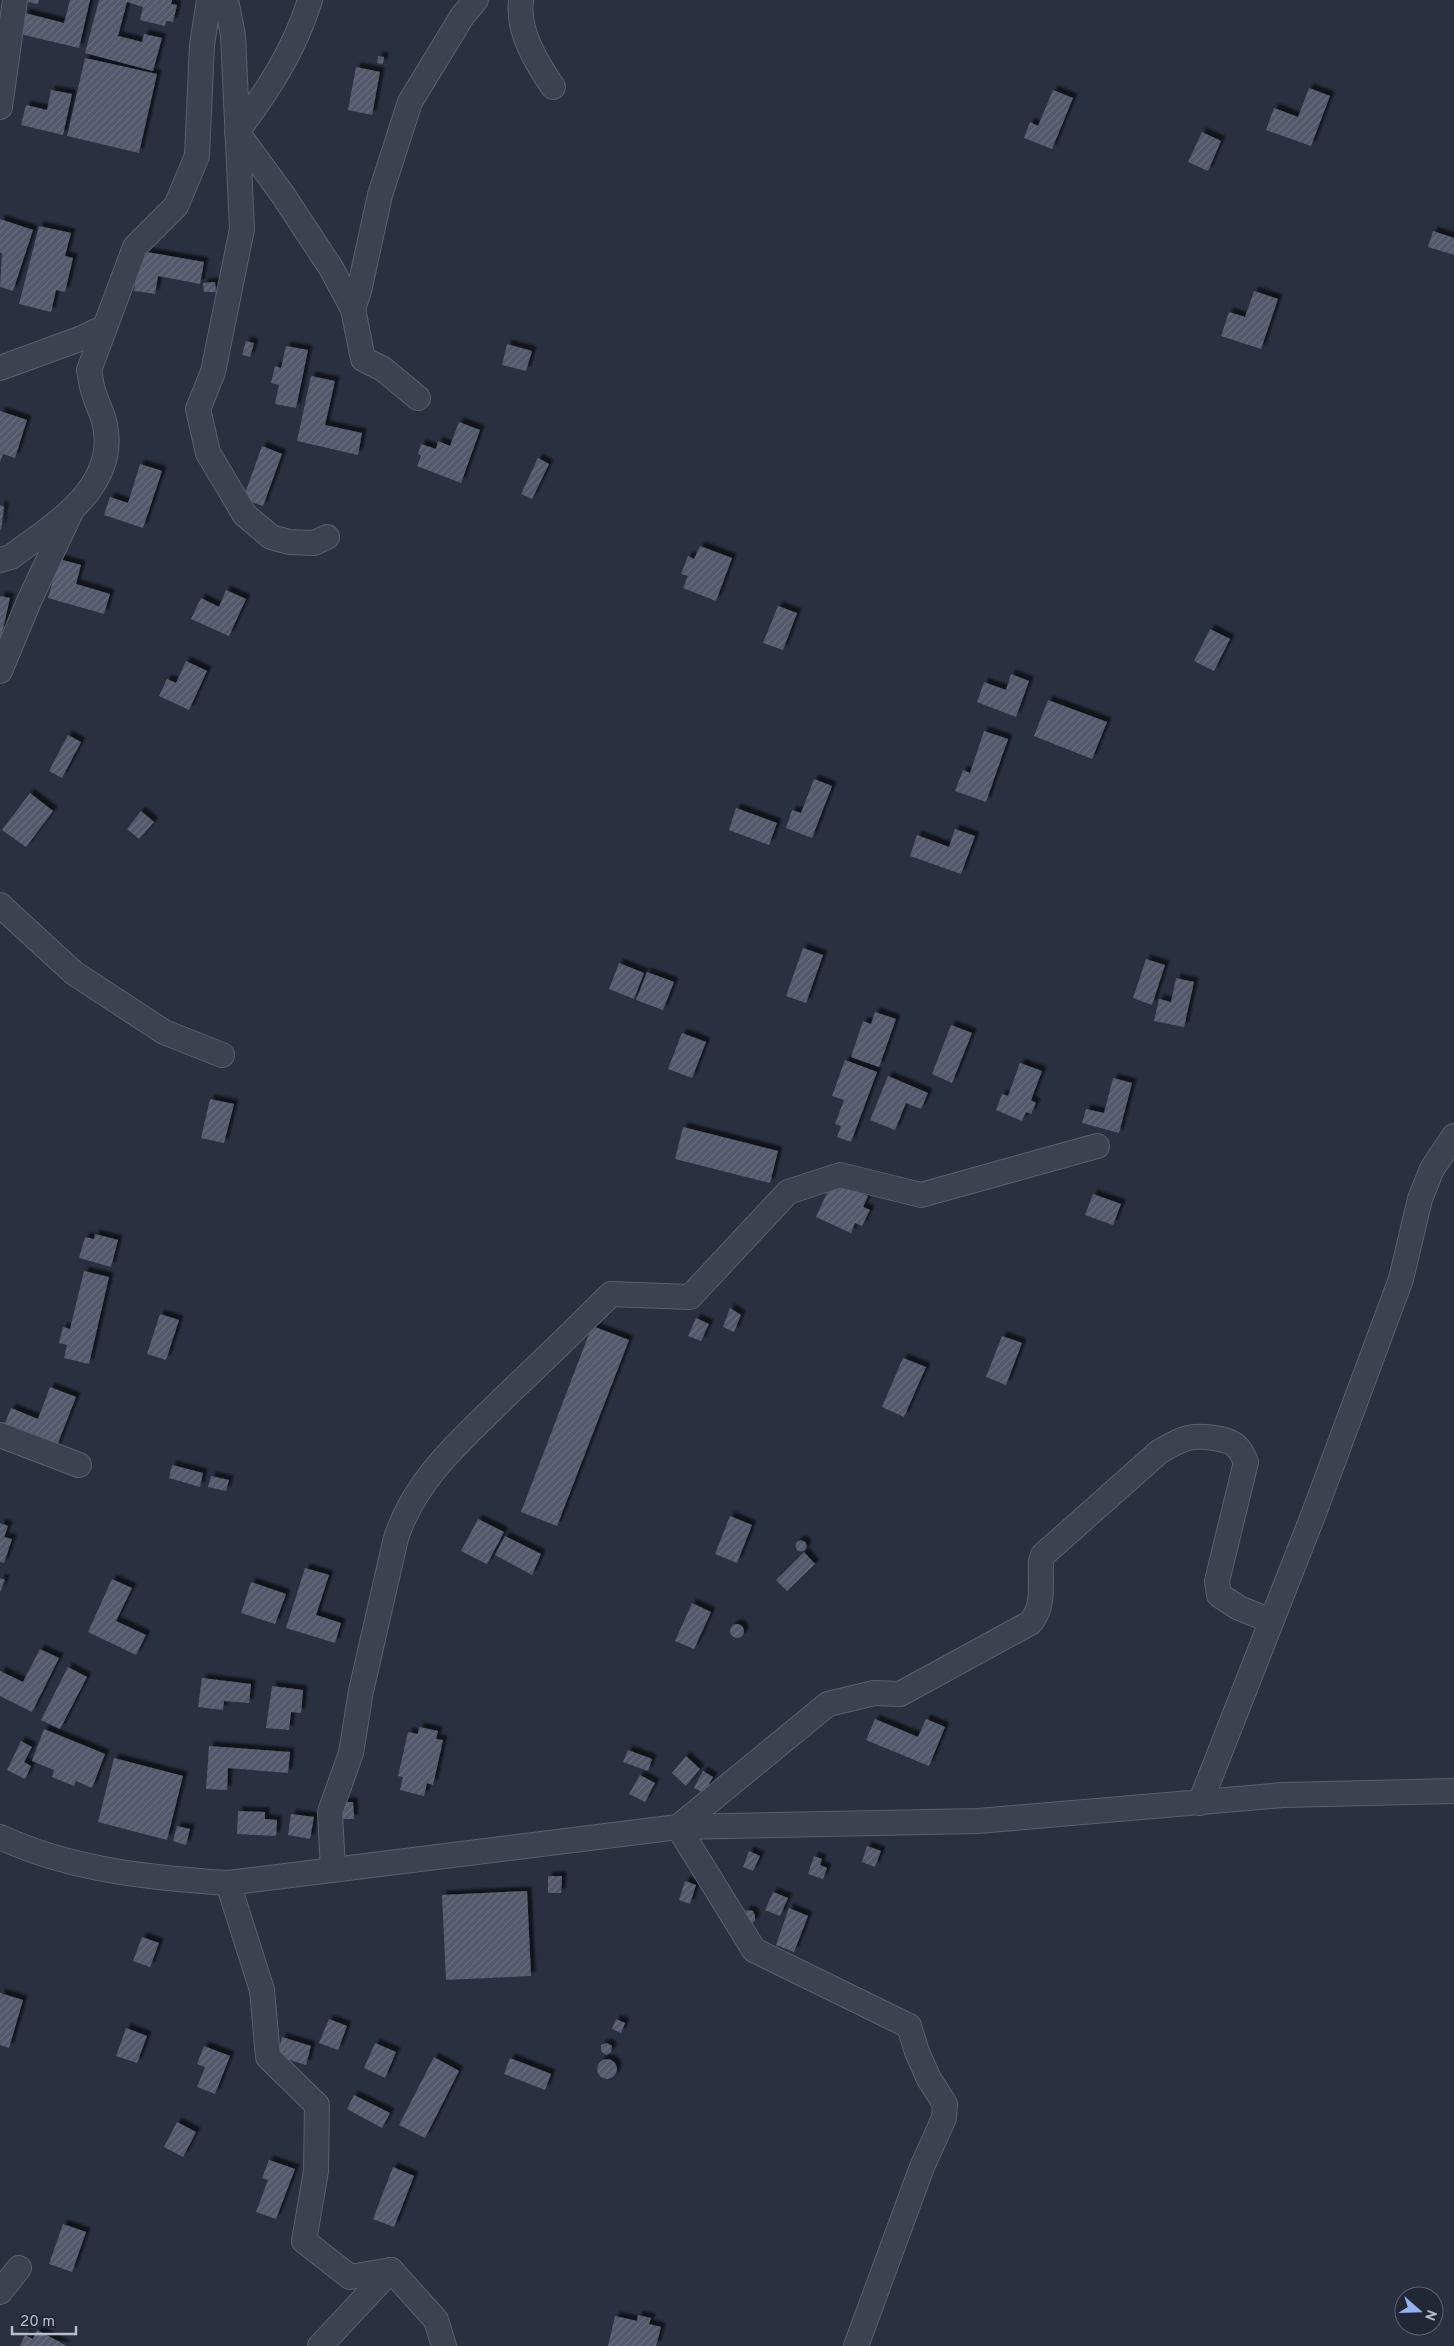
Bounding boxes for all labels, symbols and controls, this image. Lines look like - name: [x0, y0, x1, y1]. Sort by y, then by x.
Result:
- north arrow: [1394, 2286, 1444, 2336]
- scale bar: [12, 2304, 76, 2336]
- text: N: [1420, 2307, 1440, 2323]
- text: 20 m: [20, 2313, 55, 2332]

